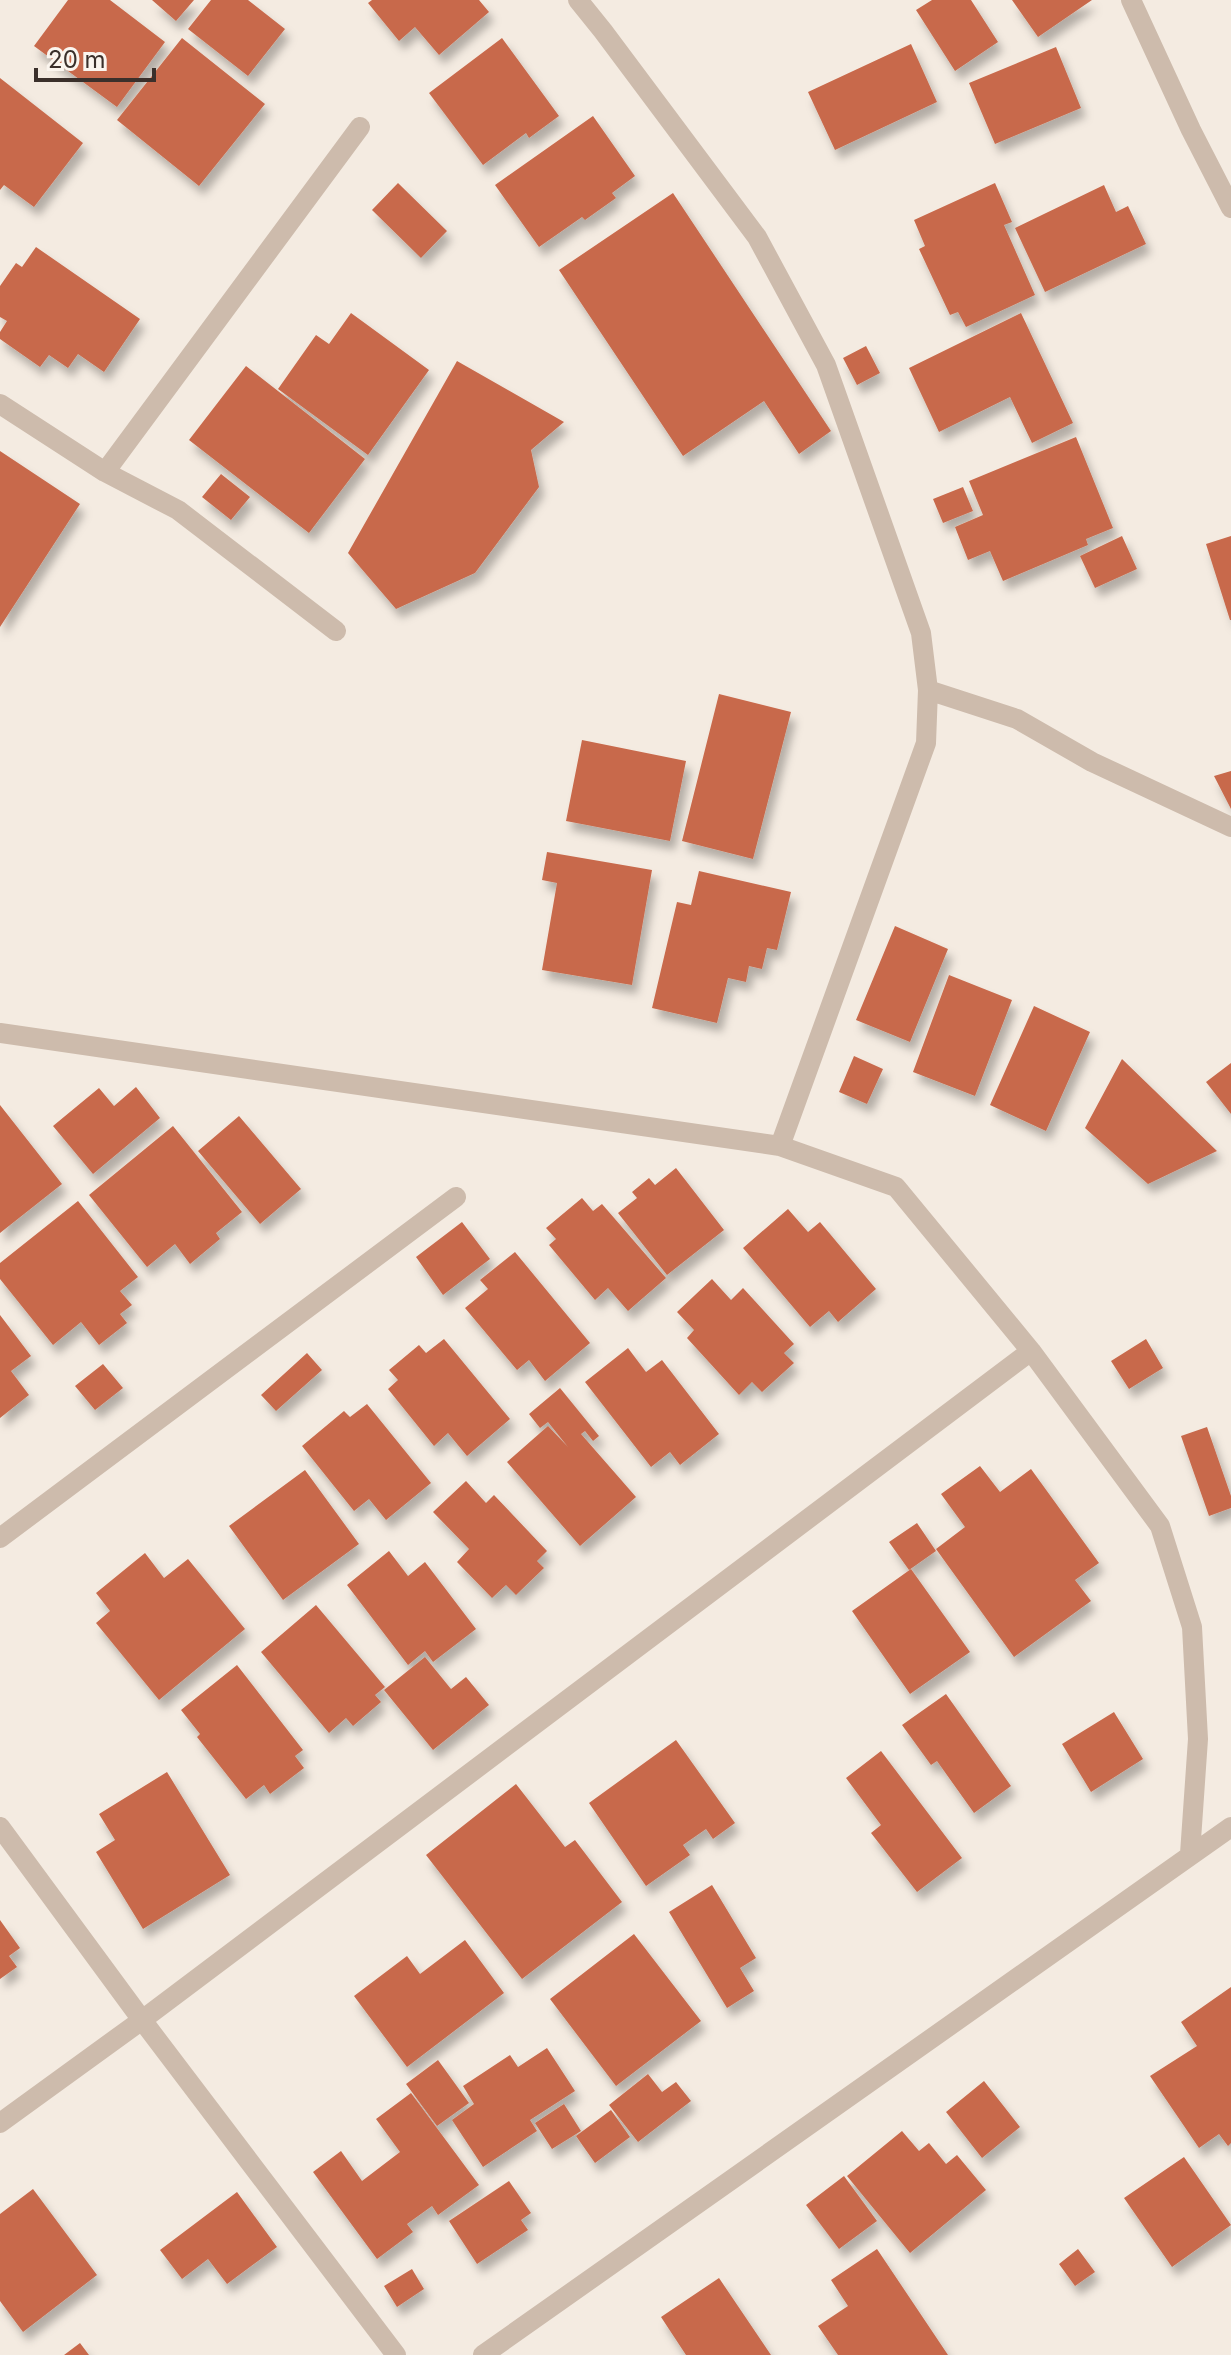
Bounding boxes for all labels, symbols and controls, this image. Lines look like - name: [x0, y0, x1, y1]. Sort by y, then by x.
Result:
- scale bar: [36, 32, 154, 82]
- text: 20 m: [48, 45, 106, 74]

